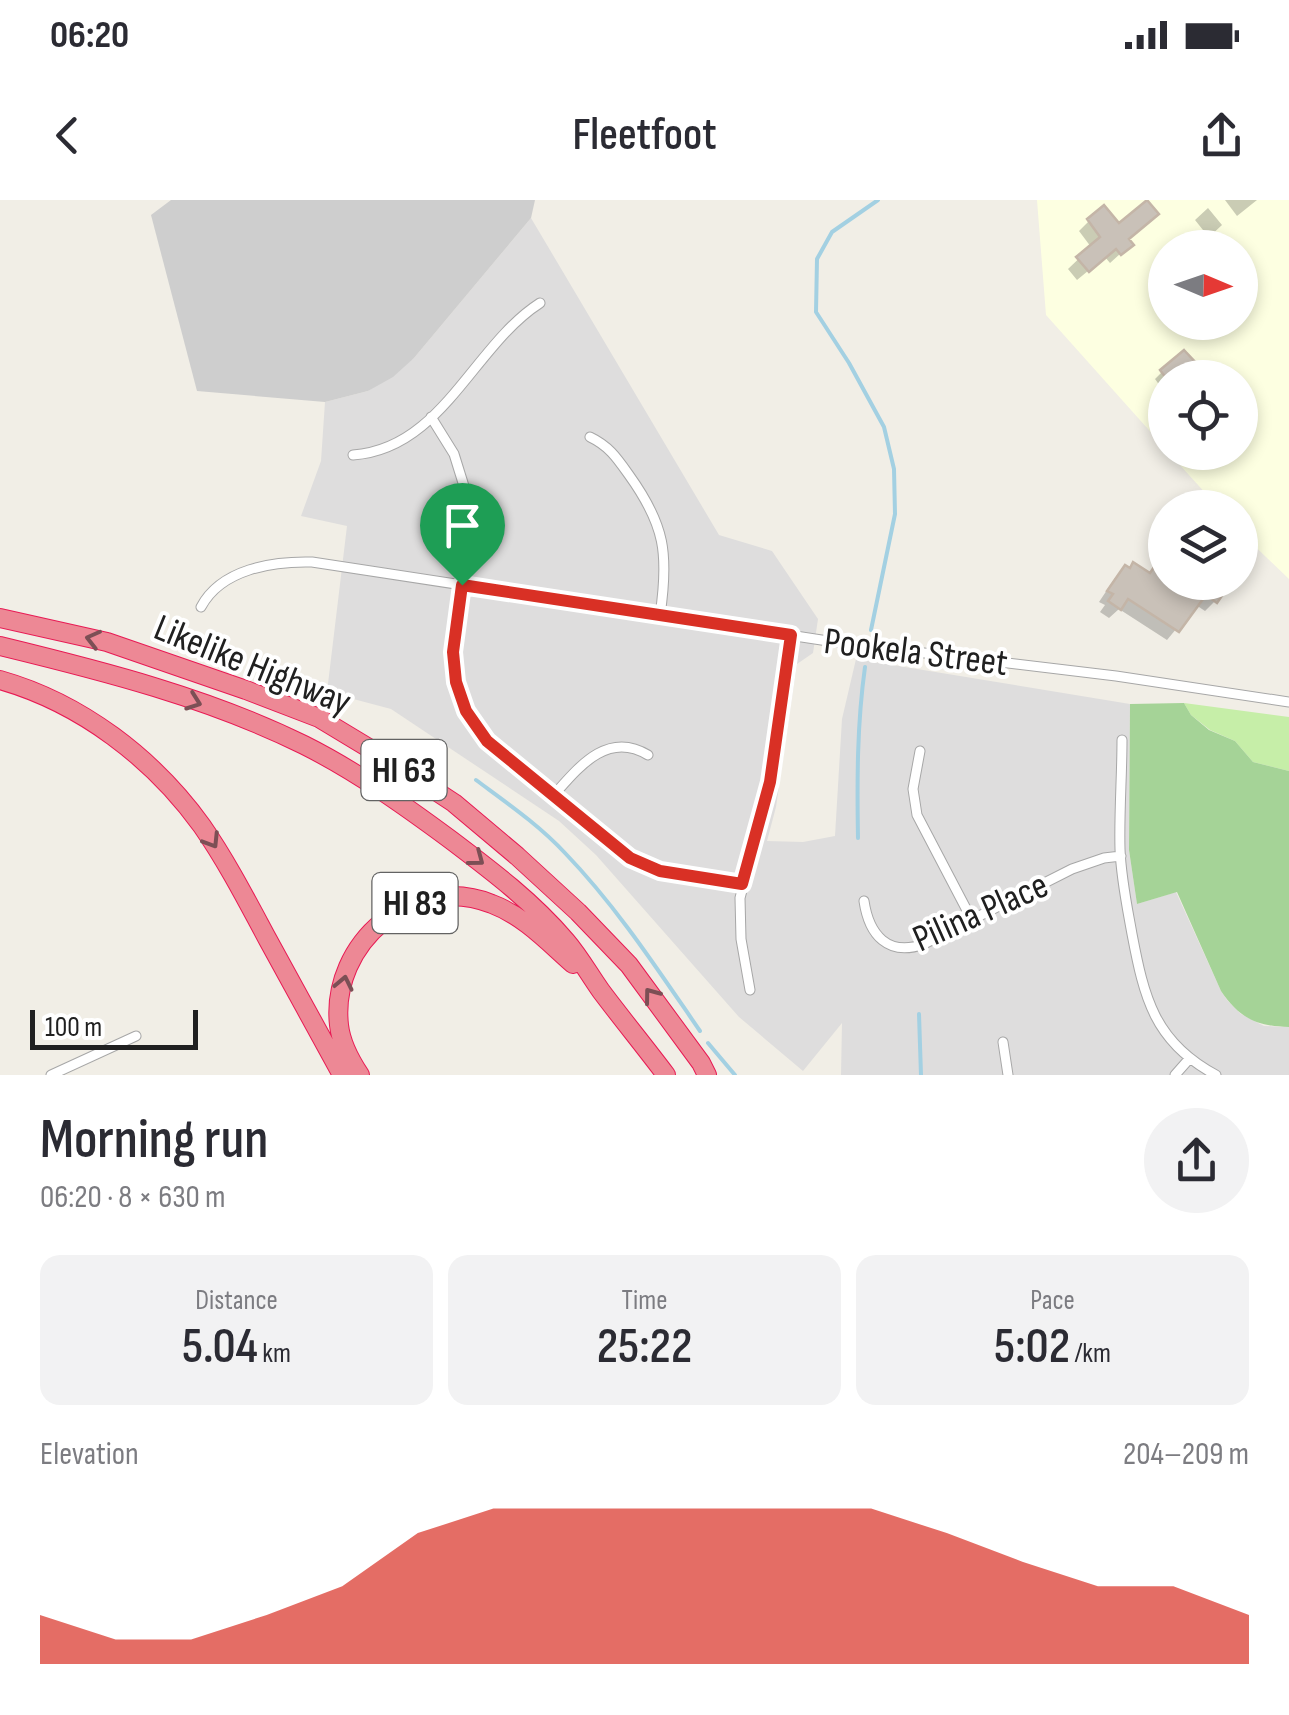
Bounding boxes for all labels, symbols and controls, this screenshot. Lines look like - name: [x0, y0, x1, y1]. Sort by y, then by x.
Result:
- text: 06:20: [50, 13, 129, 58]
- icon: back: [40, 108, 95, 163]
- text: Fleetfoot: [572, 108, 717, 163]
- icon: share: [1194, 108, 1249, 163]
- north arrow: [1148, 230, 1258, 340]
- map controls: [1148, 230, 1258, 600]
- button: locate: [1148, 360, 1258, 470]
- pin: [420, 483, 505, 586]
- button: layers: [1148, 490, 1258, 600]
- icon: arrive: [435, 498, 490, 553]
- street label: Likelike Highway: [148, 606, 358, 725]
- street label: Pookela Street: [821, 619, 1010, 686]
- one-way arrow: [85, 630, 102, 651]
- one-way arrow: [185, 690, 202, 711]
- road number: HI 63: [362, 740, 446, 800]
- one-way arrow: [199, 831, 218, 849]
- one-way arrow: [466, 848, 484, 865]
- street label: Pilina Place: [906, 863, 1055, 962]
- road number: HI 83: [372, 873, 458, 933]
- one-way arrow: [333, 975, 354, 992]
- one-way arrow: [646, 988, 663, 1006]
- scale bar: [30, 1005, 198, 1050]
- text: 100 m: [45, 1011, 102, 1044]
- text: Morning run: [40, 1107, 268, 1174]
- button: share: [1144, 1108, 1249, 1213]
- text: 06:20 · 8 × 630 m: [40, 1178, 226, 1217]
- text: Distance: [195, 1284, 278, 1317]
- text: Time: [622, 1284, 667, 1317]
- text: Pace: [1030, 1284, 1075, 1317]
- text: 5.04: [182, 1317, 258, 1377]
- text: 25:22: [597, 1317, 692, 1377]
- text: 5:02: [994, 1317, 1070, 1377]
- text: km: [258, 1337, 291, 1370]
- text: /km: [1070, 1337, 1111, 1370]
- text: Elevation: [40, 1435, 139, 1474]
- text: 204–209 m: [1123, 1435, 1249, 1474]

